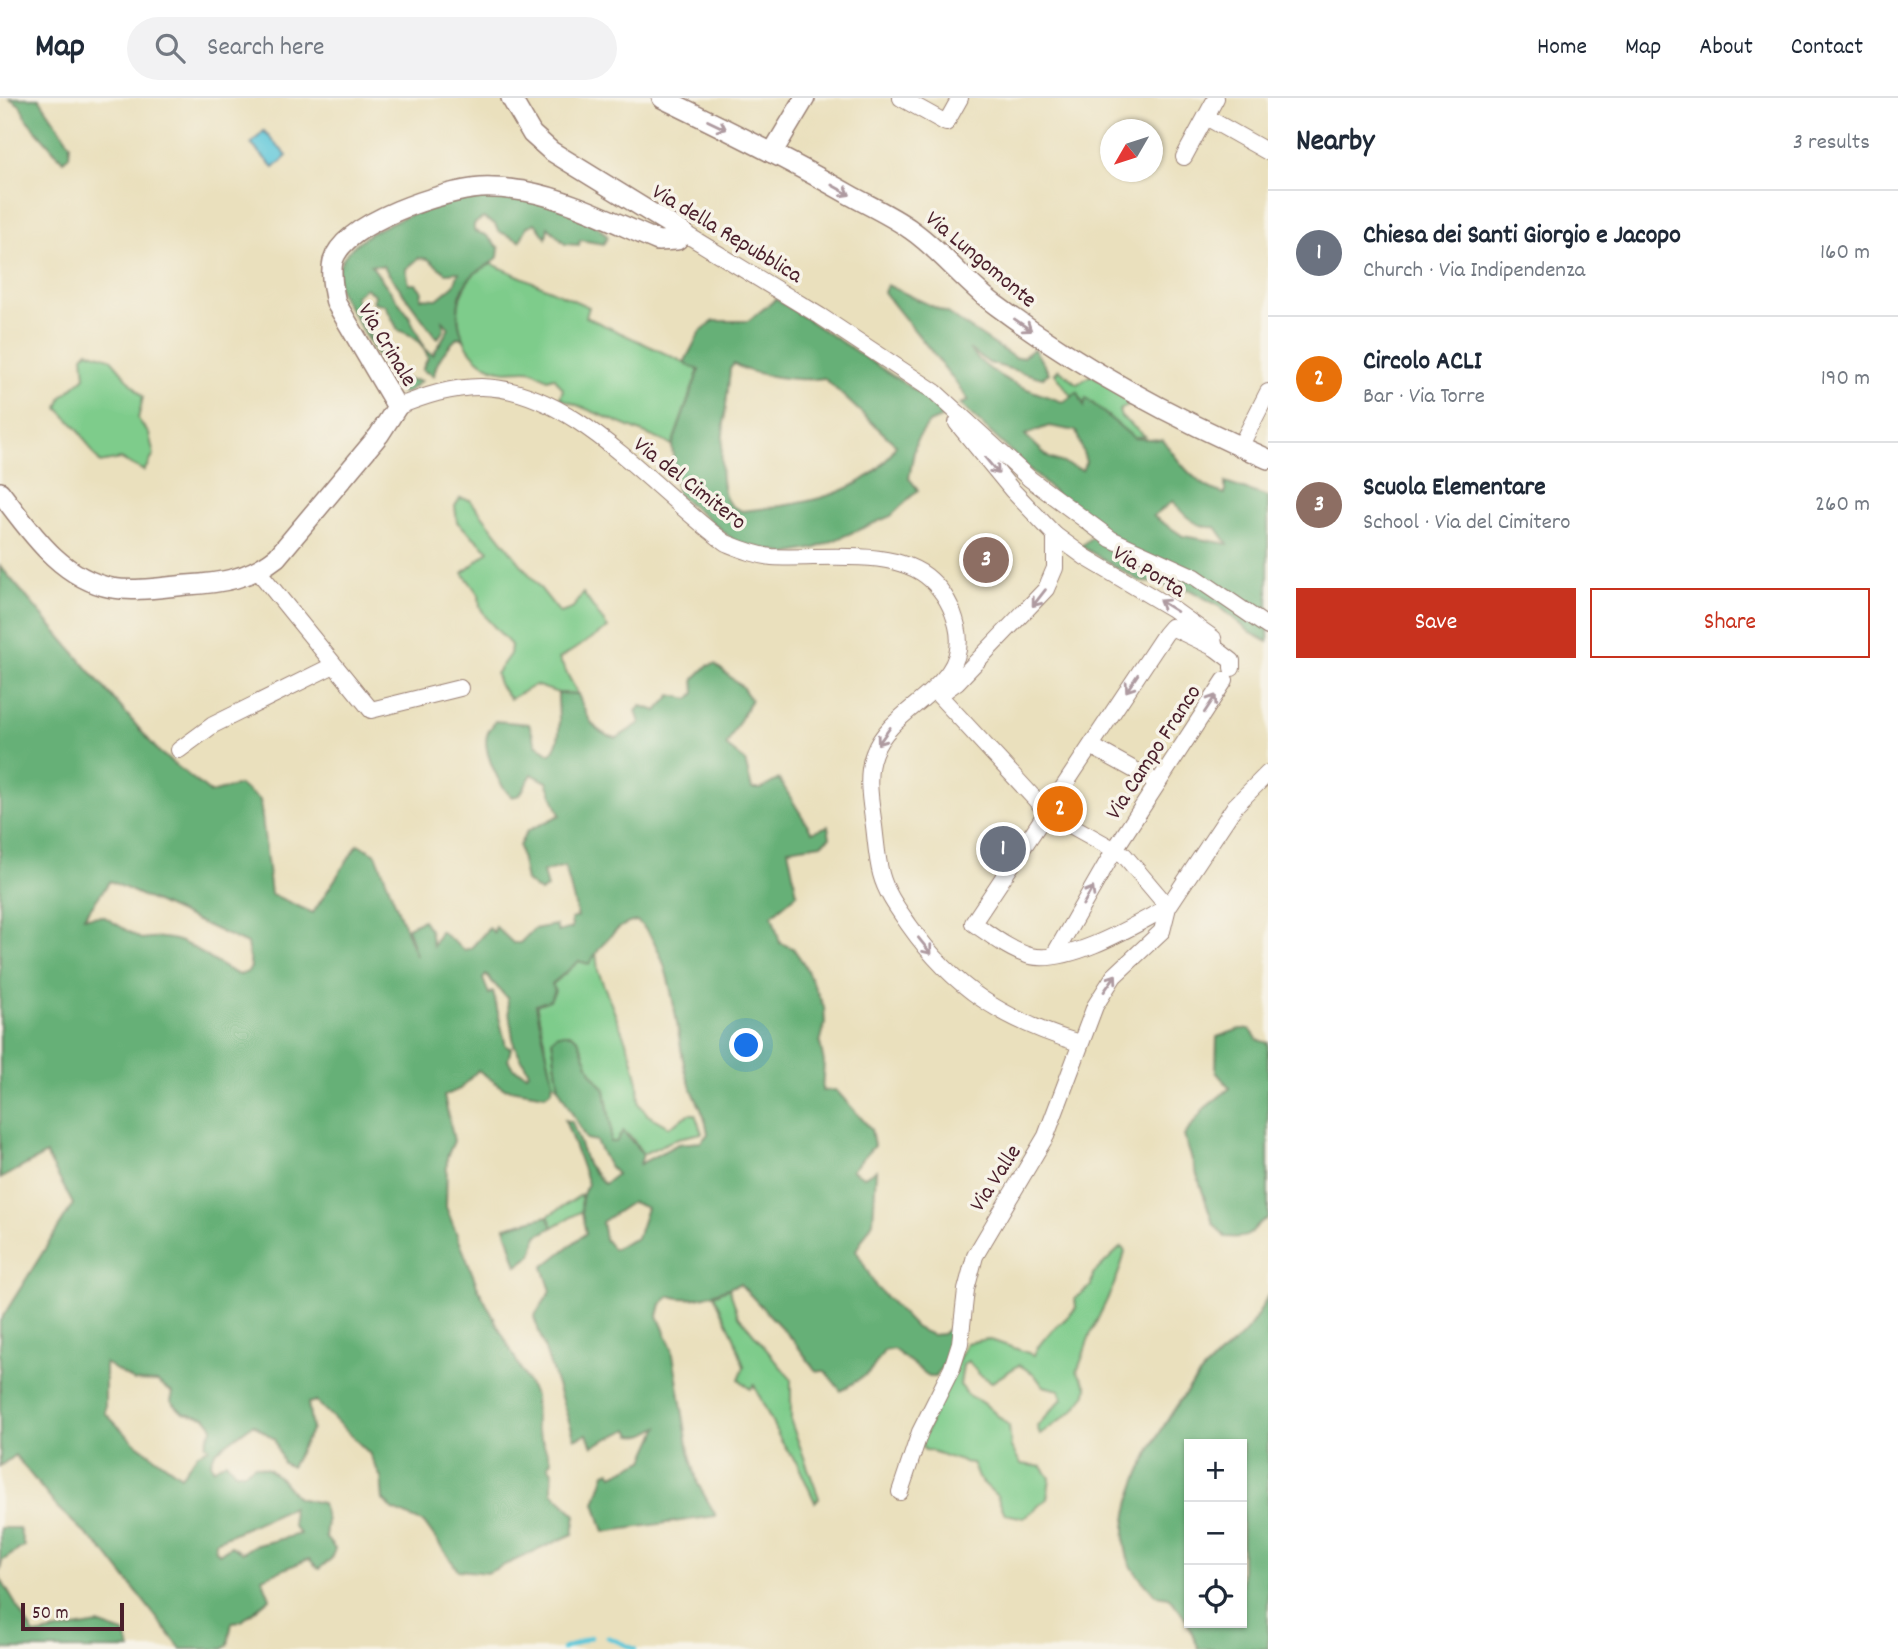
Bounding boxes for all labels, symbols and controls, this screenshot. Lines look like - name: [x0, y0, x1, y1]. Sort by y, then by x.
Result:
- search box: [127, 17, 617, 80]
- text: Map: [35, 25, 85, 72]
- icon: search: [151, 29, 189, 67]
- text: Search here: [207, 30, 325, 67]
- text: Home: [1537, 31, 1587, 65]
- text: Map: [1625, 31, 1661, 65]
- text: About: [1699, 31, 1753, 65]
- text: Contact: [1791, 31, 1863, 65]
- one-way arrow: [706, 119, 727, 133]
- north arrow: [1100, 119, 1163, 182]
- text: Nearby: [1296, 122, 1374, 165]
- text: 3 results: [1793, 127, 1870, 160]
- street label: Via della Repubblica: [645, 177, 809, 294]
- one-way arrow: [831, 183, 851, 197]
- street label: Via Lungomonte: [917, 204, 1043, 317]
- text: Chiesa dei Santi Giorgio e Jacopo: [1363, 218, 1681, 255]
- text: 1: [1316, 237, 1322, 270]
- text: 160 m: [1820, 237, 1870, 270]
- text: Church · Via Indipendenza: [1363, 255, 1585, 288]
- street label: Via Crinale: [348, 298, 424, 394]
- one-way arrow: [1013, 318, 1032, 332]
- text: Circolo ACLI: [1363, 344, 1482, 381]
- text: 2: [1314, 363, 1324, 396]
- text: 190 m: [1821, 363, 1870, 396]
- text: Bar · Via Torre: [1363, 381, 1485, 414]
- street label: Via del Cimitero: [625, 430, 753, 540]
- one-way arrow: [984, 457, 1000, 475]
- text: Scuola Elementare: [1363, 470, 1546, 507]
- text: 3: [1314, 489, 1324, 522]
- text: 260 m: [1815, 489, 1870, 522]
- text: School · Via del Cimitero: [1363, 507, 1571, 540]
- pin: 3: [963, 534, 1009, 586]
- street label: Via Porta: [1105, 538, 1192, 608]
- button: Save: [1296, 588, 1576, 658]
- button: Share: [1590, 588, 1870, 658]
- one-way arrow: [1031, 589, 1047, 607]
- one-way arrow: [1159, 599, 1178, 614]
- one-way arrow: [1125, 673, 1139, 693]
- street label: Via Campo Franco: [1099, 679, 1211, 827]
- one-way arrow: [1203, 694, 1217, 714]
- one-way arrow: [877, 726, 891, 745]
- pin: 2: [1037, 783, 1083, 835]
- pin: 1: [980, 823, 1026, 875]
- one-way arrow: [1081, 886, 1095, 906]
- one-way arrow: [918, 937, 933, 955]
- one-way arrow: [1103, 974, 1117, 993]
- your location: [729, 1028, 763, 1062]
- street label: Via Valle: [963, 1139, 1031, 1219]
- map controls: [1184, 1439, 1247, 1628]
- button: +: [1184, 1439, 1247, 1502]
- button: −: [1184, 1502, 1247, 1565]
- button: locate: [1184, 1565, 1247, 1628]
- scale bar: [21, 1600, 124, 1632]
- text: 50 m: [32, 1601, 69, 1628]

